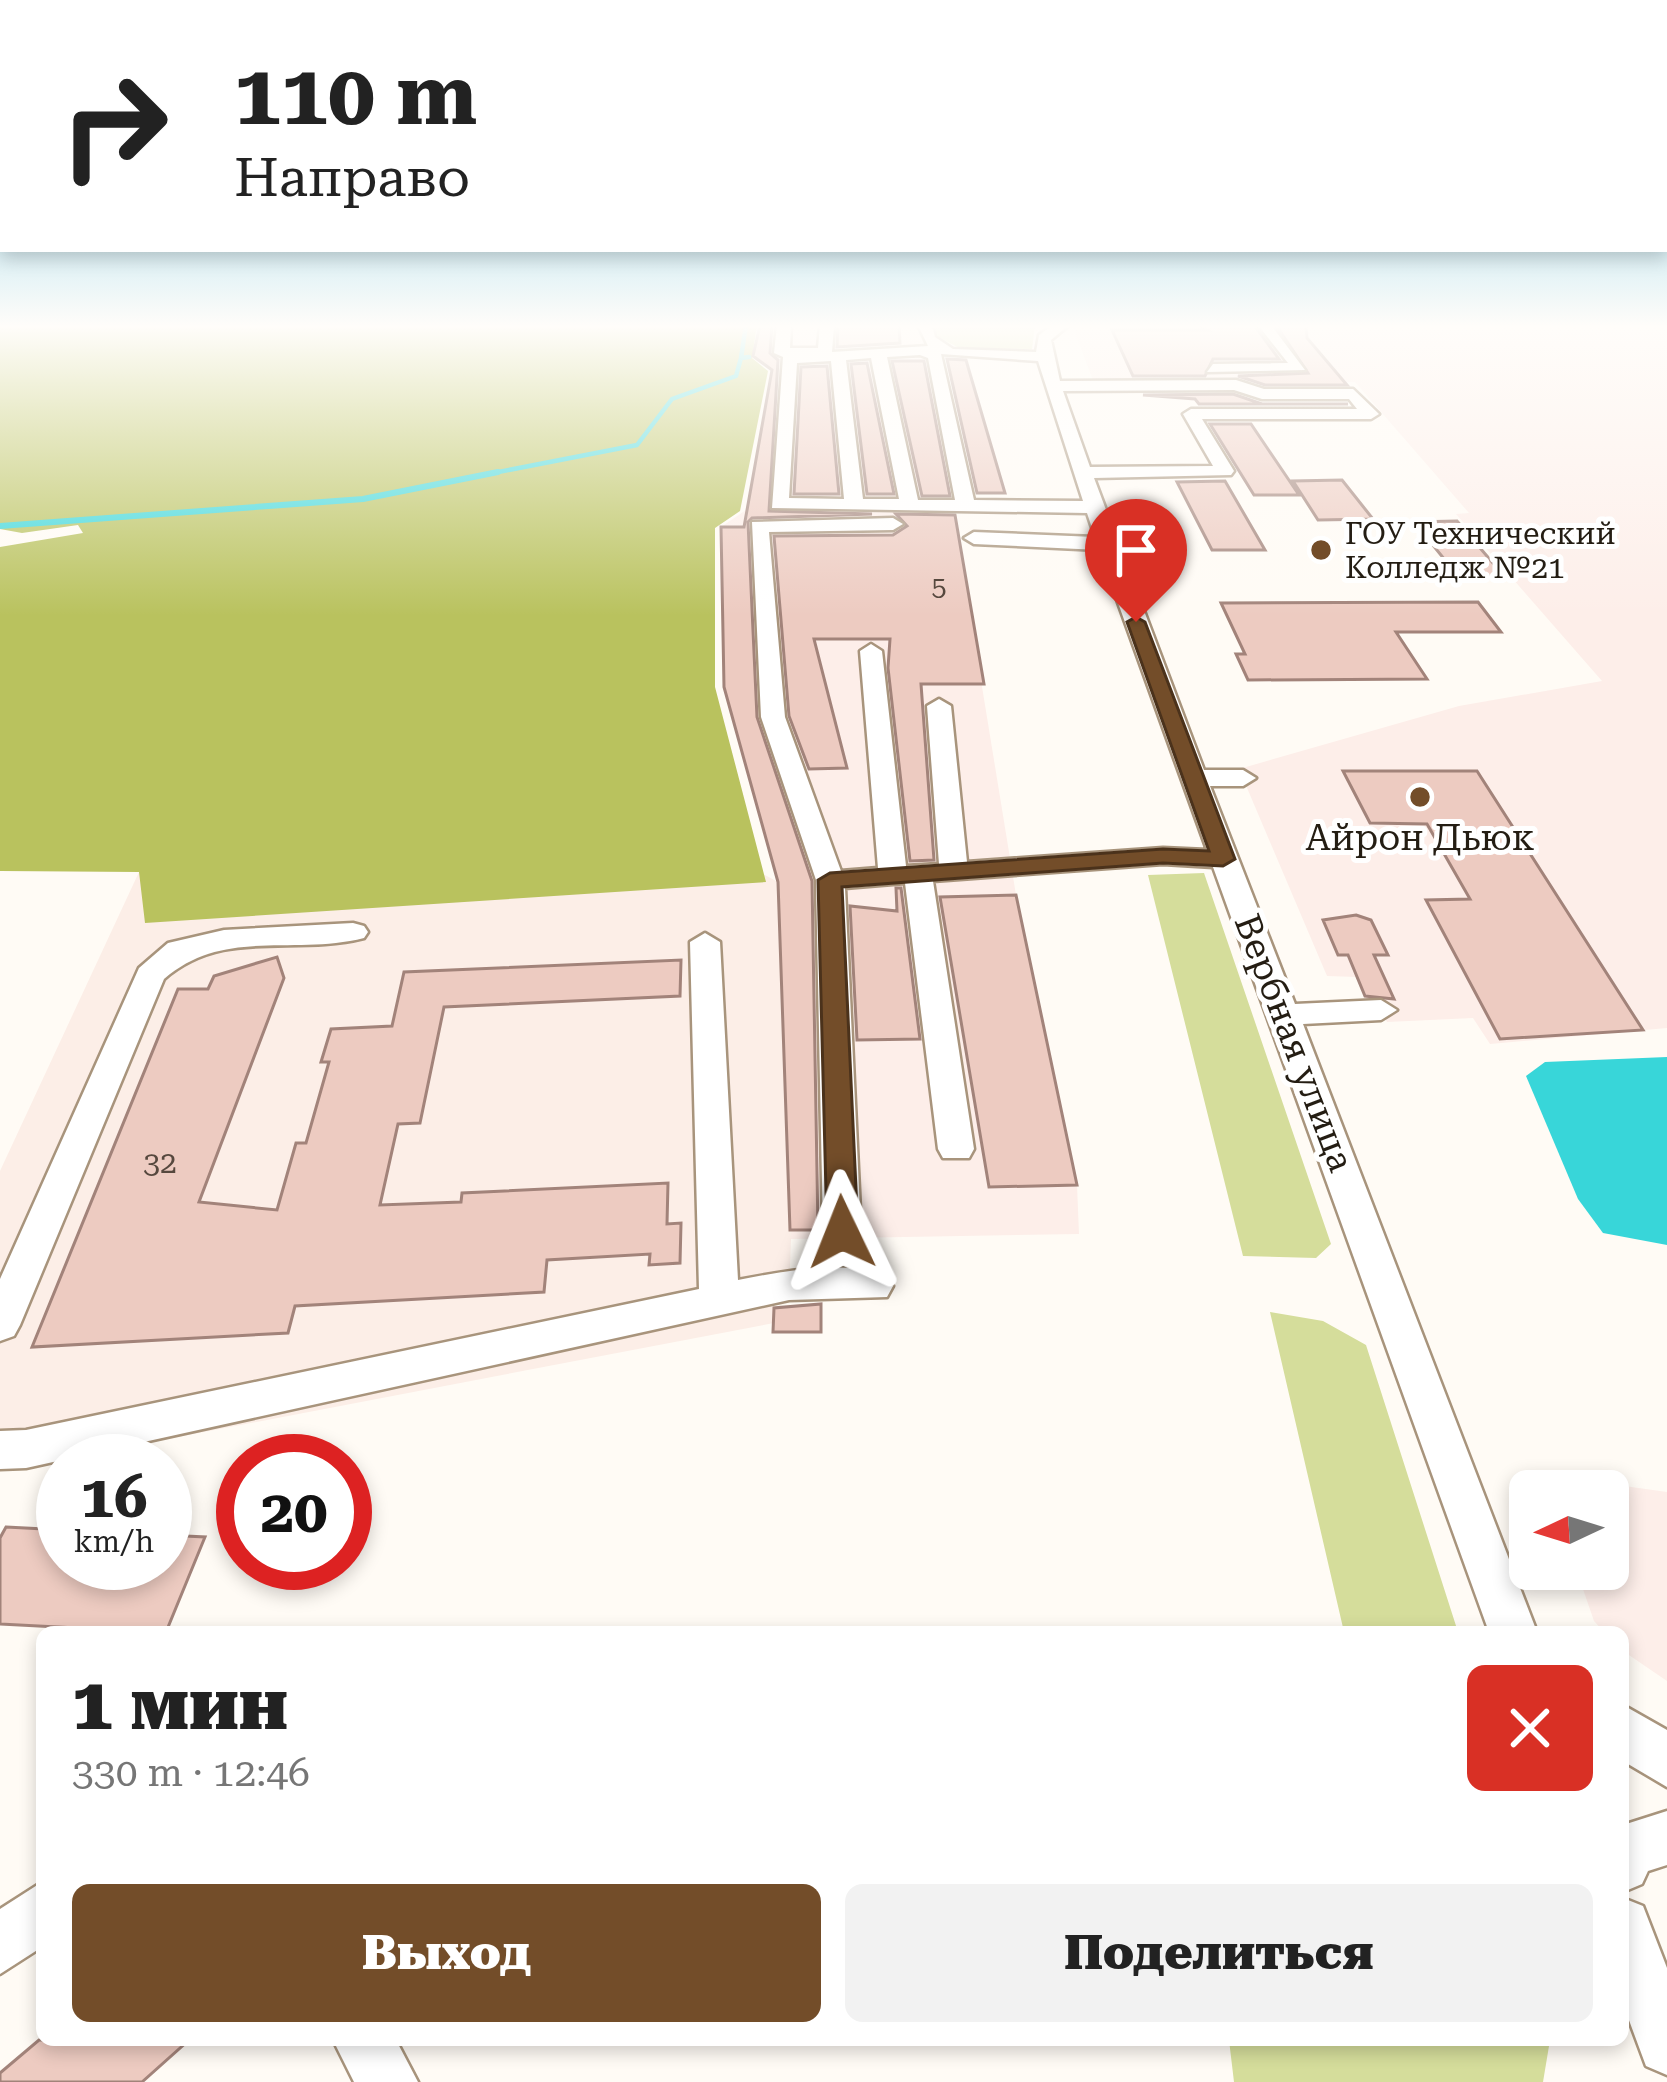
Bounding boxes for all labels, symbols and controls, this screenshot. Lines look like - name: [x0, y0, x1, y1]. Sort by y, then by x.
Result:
- text: 110 m: [234, 46, 477, 144]
- icon: right: [36, 48, 192, 204]
- text: Направо: [234, 146, 470, 209]
- pin: [1085, 499, 1187, 622]
- place label: ГОУ Технический Колледж №21: [1345, 516, 1616, 585]
- icon: arrive: [1103, 517, 1169, 583]
- marker: ГОУ Технический Колледж №21: [1308, 537, 1334, 563]
- house number: 5: [931, 571, 947, 603]
- marker: Айрон Дьюк: [1407, 784, 1433, 810]
- place label: Айрон Дьюк: [1305, 817, 1535, 859]
- street label: Вербная улица: [1226, 908, 1363, 1178]
- house number: 32: [143, 1145, 177, 1180]
- position arrow: [779, 1169, 905, 1295]
- speed limit sign: 20: [216, 1434, 372, 1590]
- text: 16: [80, 1461, 148, 1532]
- north arrow: [1509, 1470, 1629, 1590]
- map controls: [1509, 1470, 1629, 1590]
- text: km/h: [74, 1524, 154, 1559]
- text: 1 мин: [72, 1662, 288, 1747]
- button: close: [1467, 1665, 1593, 1791]
- text: 330 m · 12:46: [72, 1750, 310, 1796]
- button: Выход: [72, 1884, 821, 2022]
- button: Поделиться: [845, 1884, 1593, 2022]

